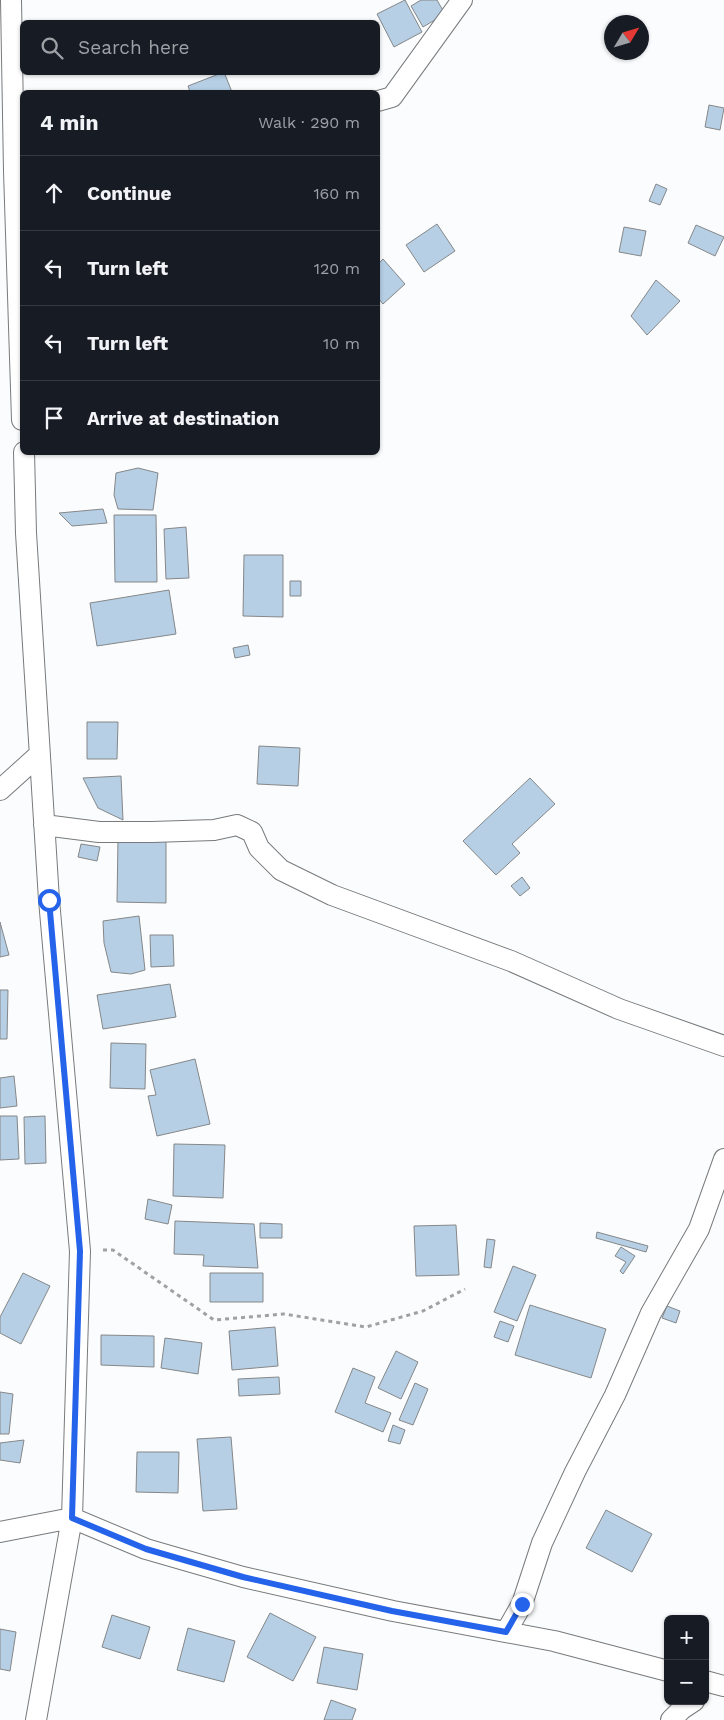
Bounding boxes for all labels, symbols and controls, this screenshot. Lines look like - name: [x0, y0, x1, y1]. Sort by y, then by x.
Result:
- north arrow: [604, 15, 649, 60]
- search box: [20, 20, 380, 75]
- icon: search: [38, 34, 66, 62]
- text: Search here: [78, 36, 189, 59]
- text: 4 min: [40, 110, 98, 135]
- text: Walk · 290 m: [258, 113, 360, 132]
- icon: ahead: [40, 179, 68, 207]
- text: Continue: [87, 182, 171, 205]
- text: 160 m: [313, 184, 360, 203]
- icon: left: [40, 254, 68, 282]
- text: Turn left: [87, 257, 168, 280]
- text: 120 m: [314, 259, 360, 278]
- icon: left: [40, 329, 68, 357]
- text: Turn left: [87, 332, 168, 355]
- text: 10 m: [323, 334, 360, 353]
- icon: arrive: [40, 404, 68, 432]
- text: Arrive at destination: [87, 407, 279, 430]
- route start: [38, 889, 61, 912]
- route end: [511, 1593, 534, 1616]
- map controls: [664, 1615, 709, 1705]
- button: +: [664, 1615, 709, 1660]
- button: −: [664, 1660, 709, 1705]

